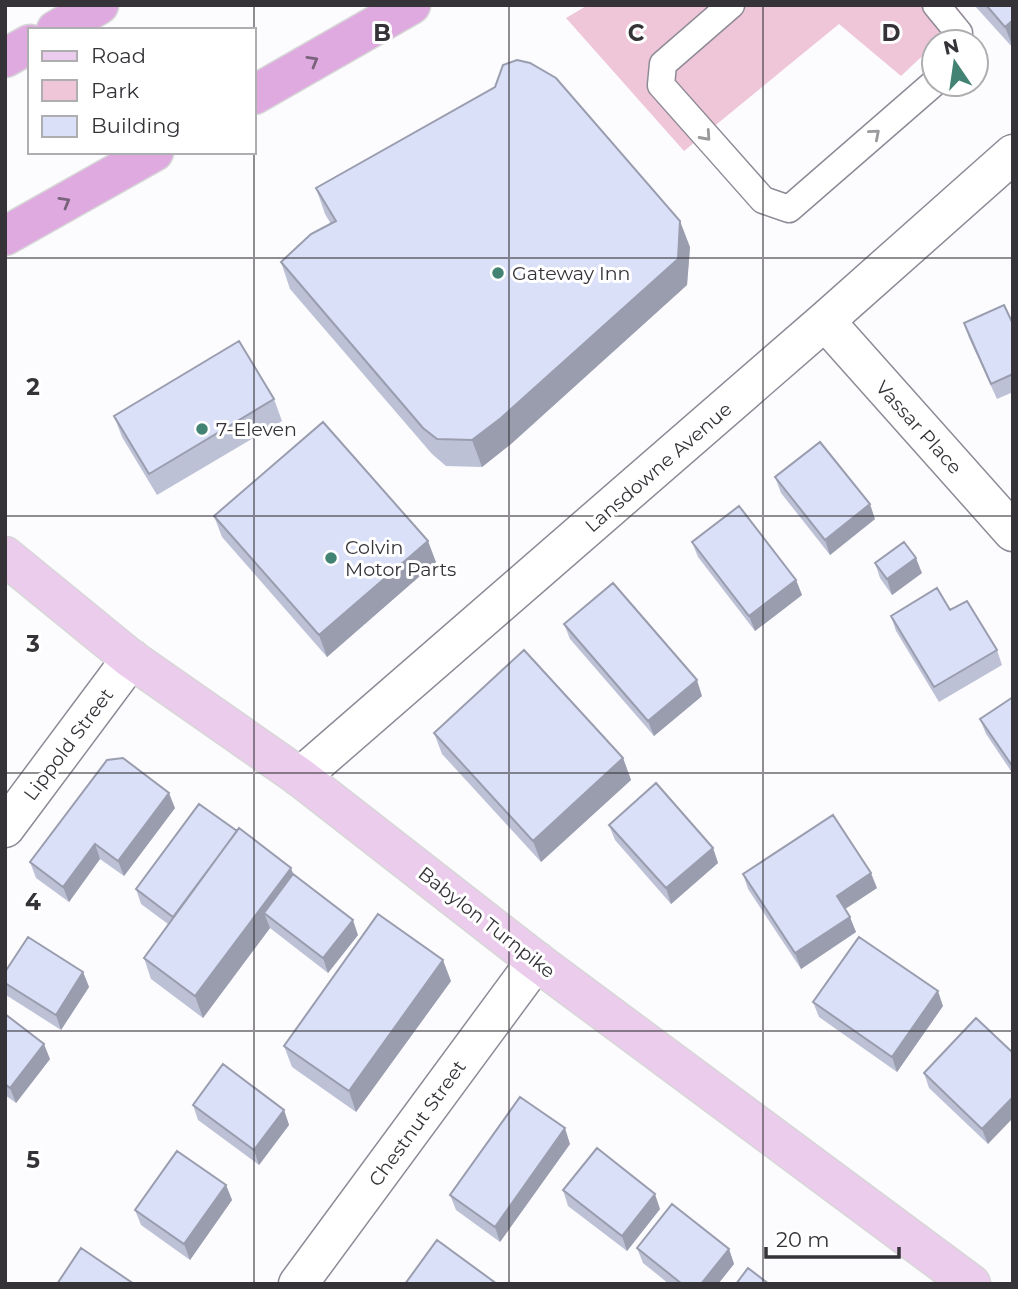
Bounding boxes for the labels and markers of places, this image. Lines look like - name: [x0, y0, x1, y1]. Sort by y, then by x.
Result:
- place label: Gateway Inn: [512, 262, 630, 285]
- marker: Gateway Inn: [490, 265, 506, 281]
- place label: 7-Eleven: [216, 418, 297, 441]
- marker: 7-Eleven: [194, 421, 210, 437]
- place label: Colvin Motor Parts: [345, 536, 456, 581]
- marker: Colvin Motor Parts: [323, 550, 339, 566]

